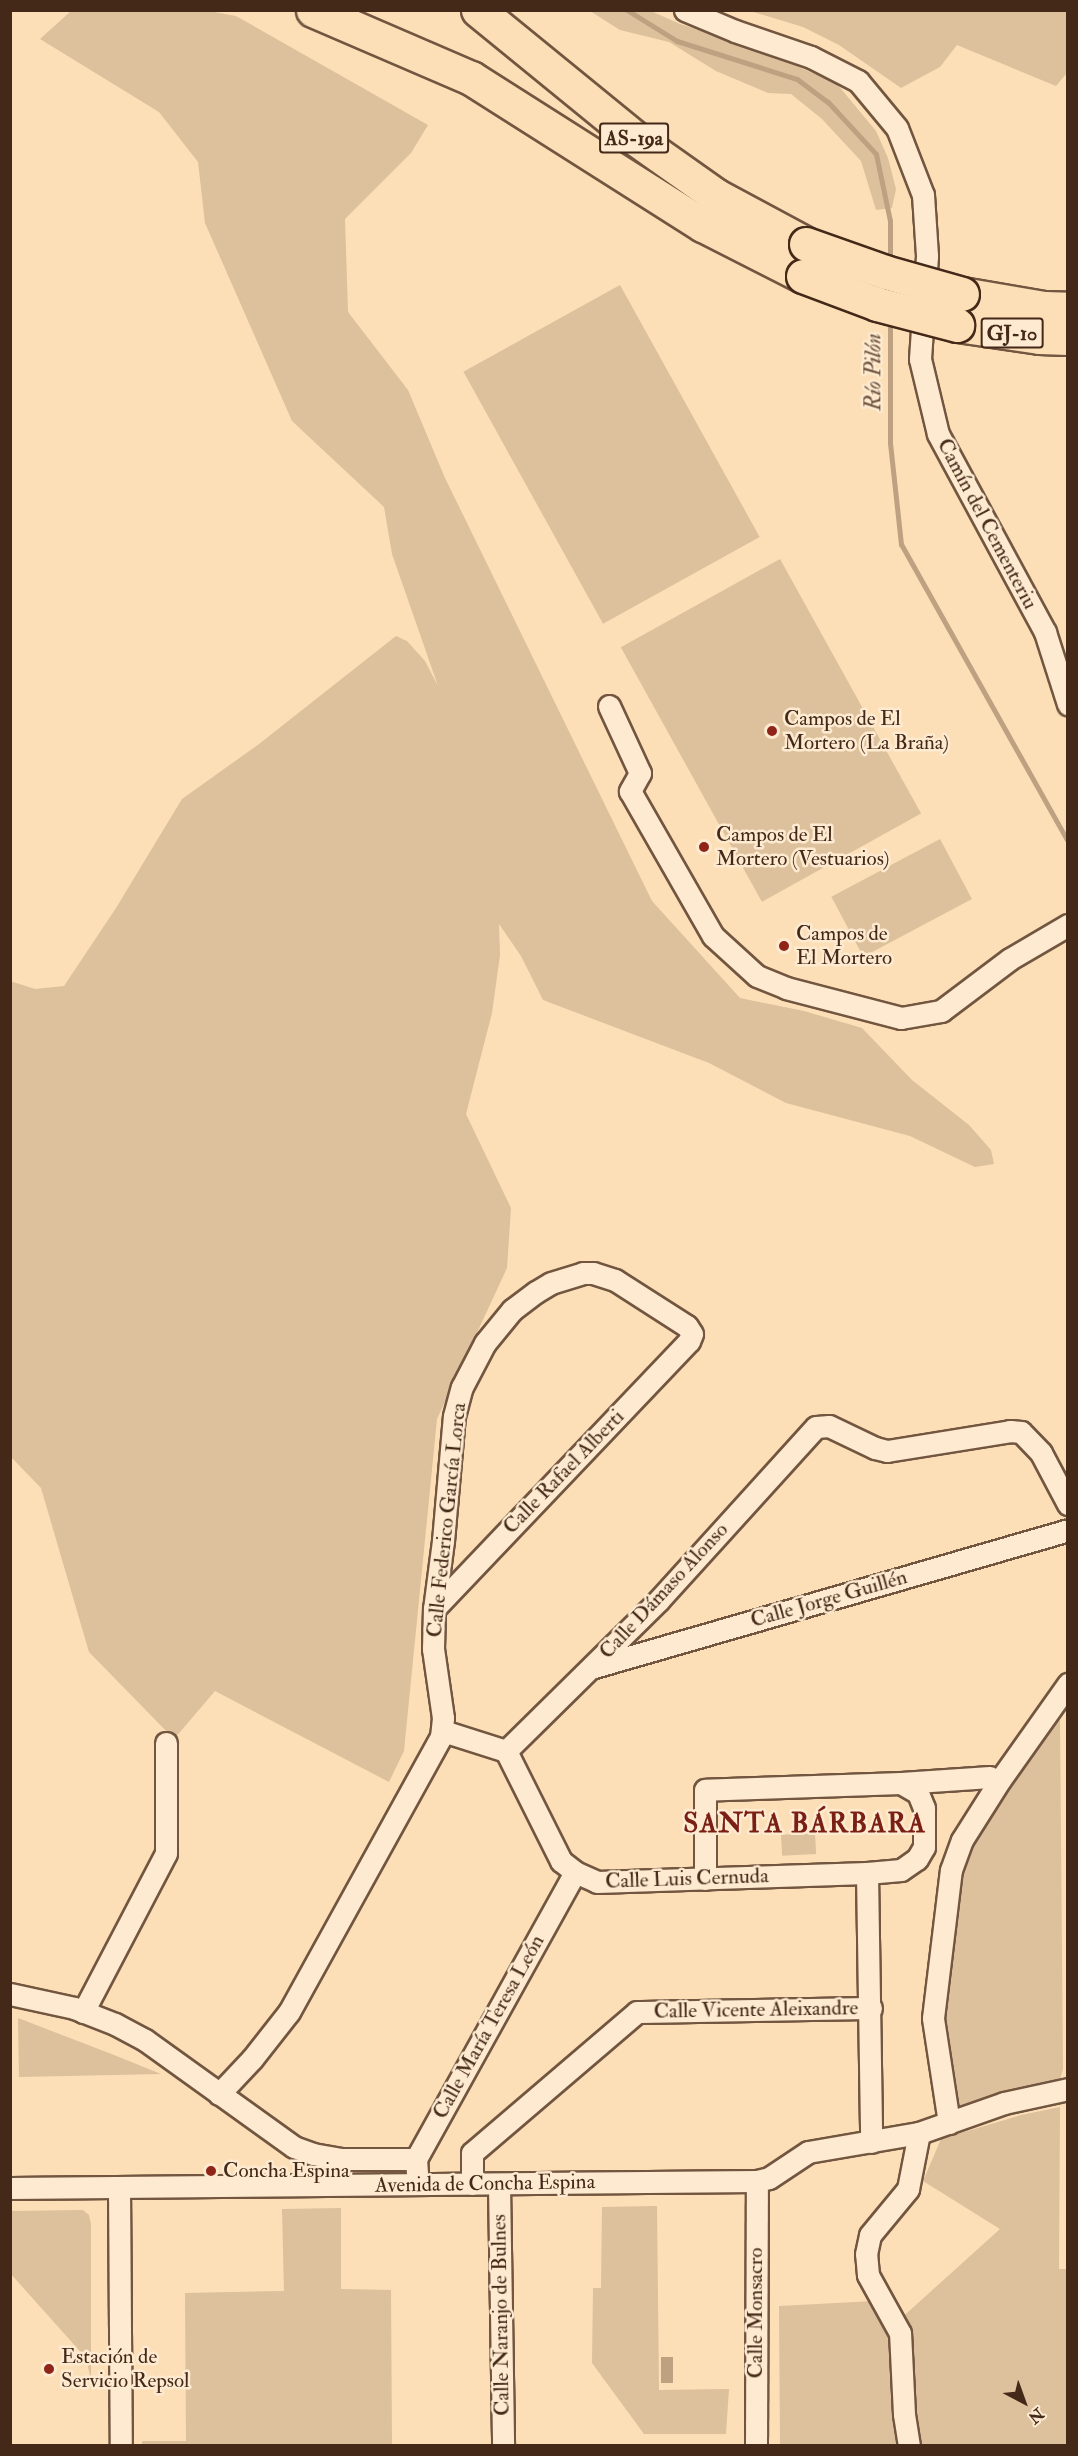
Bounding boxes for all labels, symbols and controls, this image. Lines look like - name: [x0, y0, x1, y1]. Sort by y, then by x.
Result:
- road number: AS-19a: [598, 121, 670, 155]
- road number: GJ-10: [980, 316, 1044, 350]
- water label: Río Pilón: [861, 333, 887, 411]
- street label: Camín del Cementeriu: [931, 434, 1043, 614]
- place label: Campos de El Mortero (La Braña): [784, 706, 949, 756]
- marker: Campos de El Mortero (La Braña): [765, 724, 779, 738]
- place label: Campos de El Mortero (Vestuarios): [716, 822, 889, 872]
- marker: Campos de El Mortero (Vestuarios): [697, 840, 711, 854]
- place label: Campos de El Mortero: [796, 921, 892, 971]
- marker: Campos de El Mortero: [777, 939, 791, 953]
- street label: Calle Federico García Lorca: [422, 1401, 472, 1639]
- street label: Calle Rafael Alberti: [498, 1404, 630, 1540]
- street label: Calle Dámaso Alonso: [594, 1518, 734, 1664]
- street label: Calle Jorge Guillén: [748, 1565, 910, 1633]
- district label: SANTA BÁRBARA: [683, 1808, 927, 1840]
- street label: Calle Luis Cernuda: [605, 1864, 769, 1894]
- street label: Calle María Teresa León: [428, 1931, 550, 2123]
- street label: Calle Vicente Aleixandre: [653, 1996, 859, 2024]
- place label: Concha Espina: [223, 2158, 350, 2184]
- marker: Concha Espina: [204, 2164, 218, 2178]
- street label: Avenida de Concha Espina: [375, 2169, 595, 2199]
- street label: Calle Naranjo de Bulnes: [487, 2214, 515, 2416]
- street label: Calle Monsacro: [743, 2248, 769, 2378]
- place label: Estación de Servicio Repsol: [61, 2344, 189, 2394]
- marker: Estación de Servicio Repsol: [42, 2362, 56, 2376]
- north arrow: [994, 2372, 1054, 2432]
- text: N: [1024, 2403, 1048, 2428]

